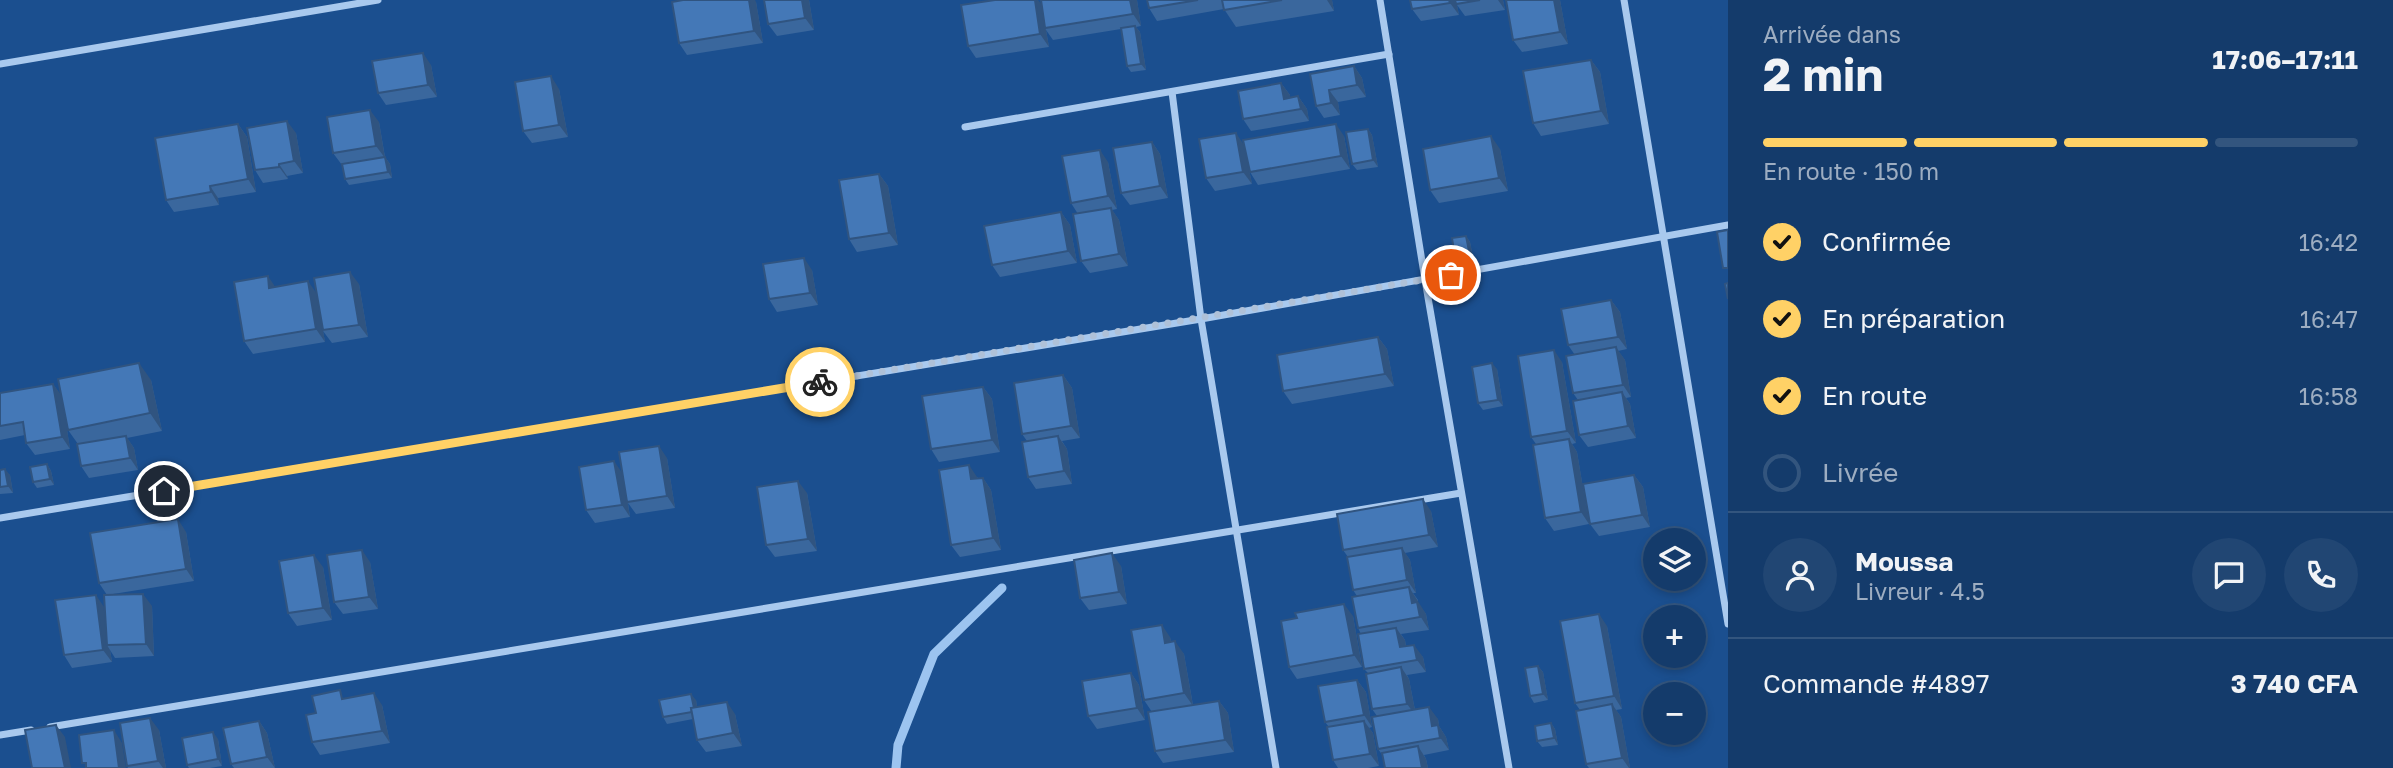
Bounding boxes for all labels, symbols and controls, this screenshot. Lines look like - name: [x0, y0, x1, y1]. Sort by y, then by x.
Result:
- text: Arrivée dans: [1763, 20, 1901, 48]
- text: 17:06–17:11: [2212, 44, 2358, 75]
- text: 2 min: [1763, 46, 1883, 101]
- text: En route · 150 m: [1763, 157, 1939, 185]
- icon: check: [1763, 223, 1801, 261]
- text: Confirmée: [1822, 226, 1951, 257]
- text: 16:42: [2299, 228, 2358, 256]
- pin: [1421, 245, 1481, 305]
- icon: bag: [1432, 256, 1470, 294]
- icon: check: [1763, 300, 1801, 338]
- text: En préparation: [1822, 303, 2005, 334]
- text: 16:47: [2300, 305, 2358, 333]
- courier: [785, 347, 855, 417]
- icon: bike: [801, 363, 839, 401]
- icon: check: [1763, 377, 1801, 415]
- text: En route: [1822, 380, 1927, 411]
- text: 16:58: [2299, 382, 2358, 410]
- text: Livrée: [1822, 457, 1898, 488]
- pin: [134, 461, 194, 521]
- icon: home: [145, 472, 183, 510]
- map controls: [1643, 528, 1706, 745]
- button: layers: [1643, 528, 1706, 591]
- button: person: [1763, 538, 1837, 612]
- button: chat: [2192, 538, 2266, 612]
- button: phone: [2284, 538, 2358, 612]
- text: Moussa: [1855, 546, 1953, 577]
- text: Livreur · 4.5: [1855, 577, 1985, 605]
- button: +: [1643, 605, 1706, 668]
- text: Commande #4897: [1763, 668, 1989, 699]
- text: 3 740 CFA: [2231, 668, 2358, 699]
- button: −: [1643, 682, 1706, 745]

